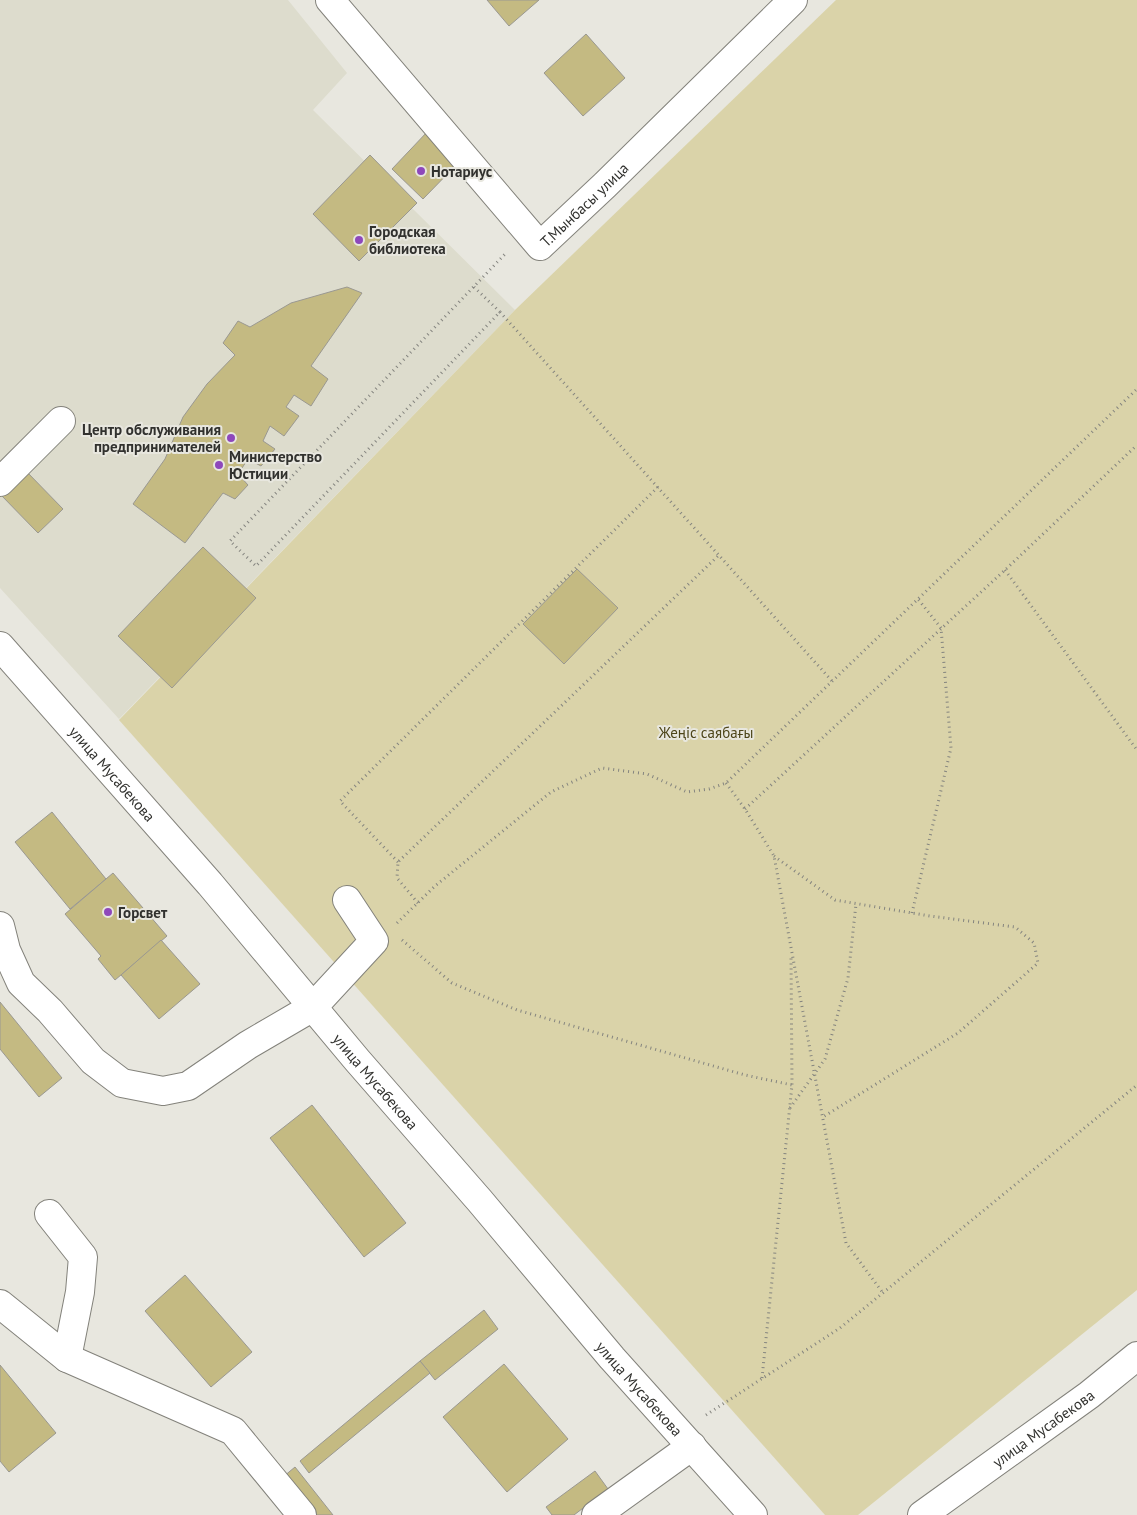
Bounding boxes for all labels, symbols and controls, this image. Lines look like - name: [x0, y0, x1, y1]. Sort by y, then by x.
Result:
- street label: Т.Мынбасы улица: [536, 158, 632, 251]
- place label: Нотариус: [431, 162, 493, 181]
- marker: Нотариус: [415, 165, 427, 177]
- place label: Городская библиотека: [369, 222, 446, 258]
- marker: Городская библиотека: [353, 234, 365, 246]
- place label: Центр обслуживания предпринимателей: [82, 420, 221, 456]
- marker: Центр обслуживания предпринимателей: [225, 432, 237, 444]
- place label: Министерство Юстиции: [229, 447, 322, 483]
- marker: Министерство Юстиции: [213, 459, 225, 471]
- street label: улица Мусабекова: [65, 722, 160, 825]
- park label: Жеңіс саябағы: [658, 723, 753, 742]
- place label: Горсвет: [118, 903, 168, 922]
- marker: Горсвет: [102, 906, 114, 918]
- street label: улица Мусабекова: [329, 1029, 422, 1133]
- street label: улица Мусабекова: [592, 1337, 687, 1440]
- street label: улица Мусабекова: [988, 1385, 1098, 1471]

